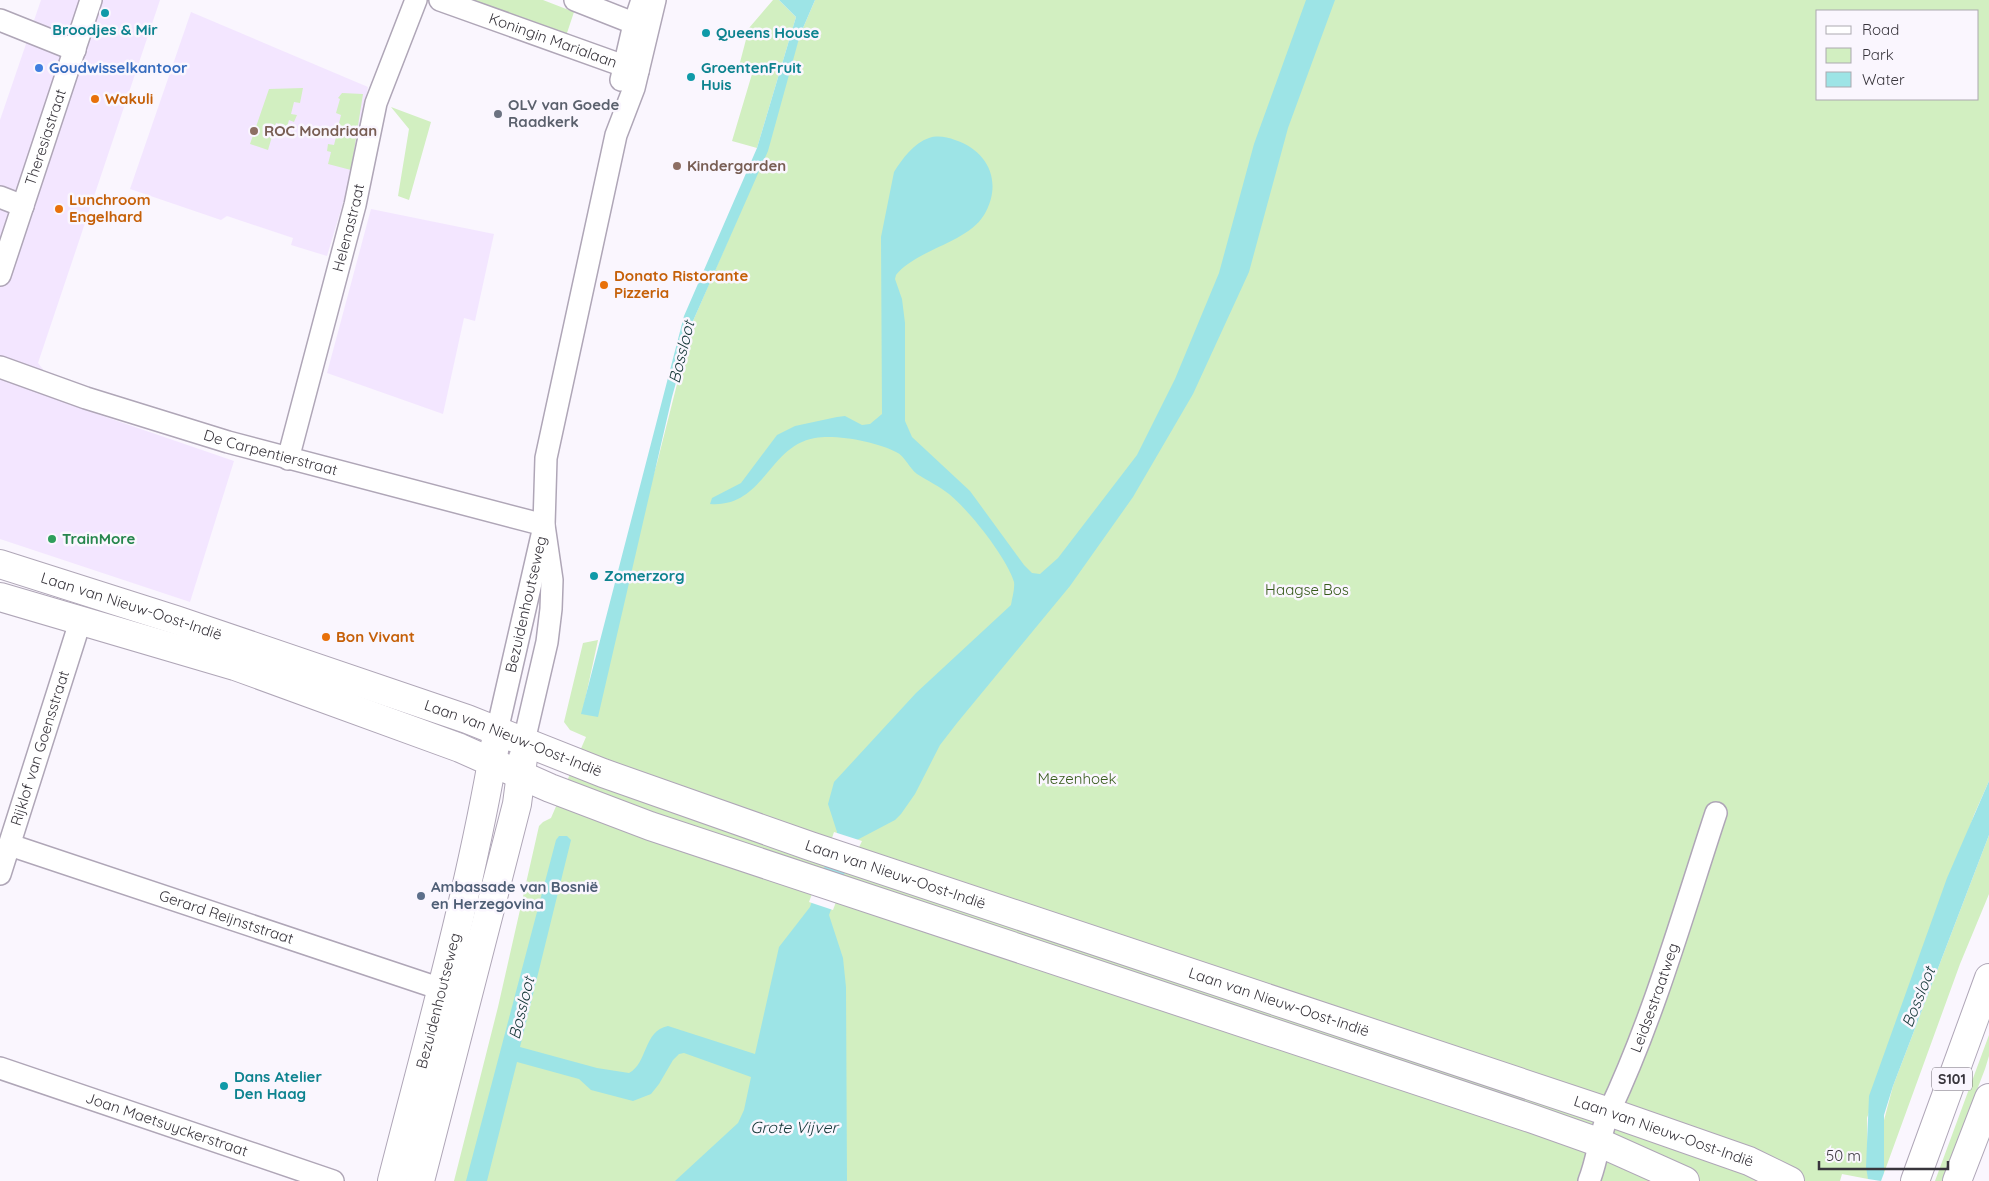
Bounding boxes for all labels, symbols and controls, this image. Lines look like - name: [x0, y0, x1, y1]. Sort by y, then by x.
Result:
- marker: Broodjes & Mir: [99, 7, 111, 19]
- street label: Koningin Marialaan: [486, 8, 620, 72]
- legend: [1816, 10, 1979, 100]
- place label: Broodjes & Mir: [52, 20, 158, 39]
- text: Road: [1862, 20, 1899, 39]
- place label: Queens House: [716, 23, 819, 42]
- marker: Queens House: [700, 27, 712, 39]
- text: Park: [1862, 45, 1894, 64]
- place label: Goudwisselkantoor: [49, 58, 188, 77]
- place label: GroentenFruit Huis: [701, 58, 802, 94]
- marker: Goudwisselkantoor: [33, 62, 45, 74]
- text: Water: [1862, 70, 1905, 89]
- marker: GroentenFruit Huis: [685, 71, 697, 83]
- street label: Theresiastraat: [20, 86, 70, 188]
- place label: Wakuli: [105, 89, 153, 108]
- marker: Wakuli: [89, 93, 101, 105]
- place label: OLV van Goede Raadkerk: [508, 95, 619, 131]
- marker: OLV van Goede Raadkerk: [492, 108, 504, 120]
- place label: ROC Mondriaan: [264, 121, 377, 140]
- marker: ROC Mondriaan: [248, 125, 260, 137]
- place label: Kindergarden: [687, 156, 786, 175]
- marker: Kindergarden: [671, 160, 683, 172]
- street label: Helenastraat: [328, 182, 368, 274]
- place label: Lunchroom Engelhard: [69, 190, 151, 226]
- marker: Lunchroom Engelhard: [53, 203, 65, 215]
- place label: Donato Ristorante Pizzeria: [614, 266, 748, 302]
- marker: Donato Ristorante Pizzeria: [598, 279, 610, 291]
- water label: Bossloot: [664, 317, 699, 385]
- street label: De Carpentierstraat: [201, 425, 340, 479]
- place label: TrainMore: [62, 529, 136, 548]
- marker: TrainMore: [46, 533, 58, 545]
- street label: Bezuidenhoutseweg: [501, 534, 550, 674]
- place label: Zomerzorg: [604, 566, 685, 585]
- street label: Laan van Nieuw-Oost-Indië: [39, 568, 225, 644]
- marker: Zomerzorg: [588, 570, 600, 582]
- park label: Haagse Bos: [1265, 580, 1349, 599]
- place label: Bon Vivant: [336, 627, 415, 646]
- marker: Bon Vivant: [320, 631, 332, 643]
- street label: Rijklof van Goensstraat: [6, 668, 73, 828]
- street label: Laan van Nieuw-Oost-Indië: [422, 695, 605, 781]
- park label: Mezenhoek: [1037, 769, 1117, 788]
- street label: Laan van Nieuw-Oost-Indië: [803, 835, 988, 913]
- place label: Ambassade van Bosnië en Herzegovina: [431, 877, 599, 913]
- street label: Gerard Reijnststraat: [157, 886, 296, 948]
- marker: Ambassade van Bosnië en Herzegovina: [415, 890, 427, 902]
- street label: Bezuidenhoutseweg: [412, 931, 464, 1071]
- street label: Leidsestraatweg: [1626, 940, 1682, 1055]
- water label: Bossloot: [1897, 962, 1940, 1030]
- street label: Laan van Nieuw-Oost-Indië: [1186, 963, 1372, 1040]
- water label: Bossloot: [504, 973, 539, 1041]
- place label: Dans Atelier Den Haag: [234, 1067, 322, 1103]
- road number: S101: [1932, 1068, 1972, 1090]
- marker: Dans Atelier Den Haag: [218, 1080, 230, 1092]
- street label: Joan Maetsuyckerstraat: [83, 1088, 250, 1160]
- street label: Laan van Nieuw-Oost-Indië: [1571, 1091, 1756, 1171]
- water label: Grote Vijver: [750, 1117, 839, 1137]
- scale bar: [1819, 1138, 1948, 1170]
- text: 50 m: [1826, 1146, 1861, 1165]

